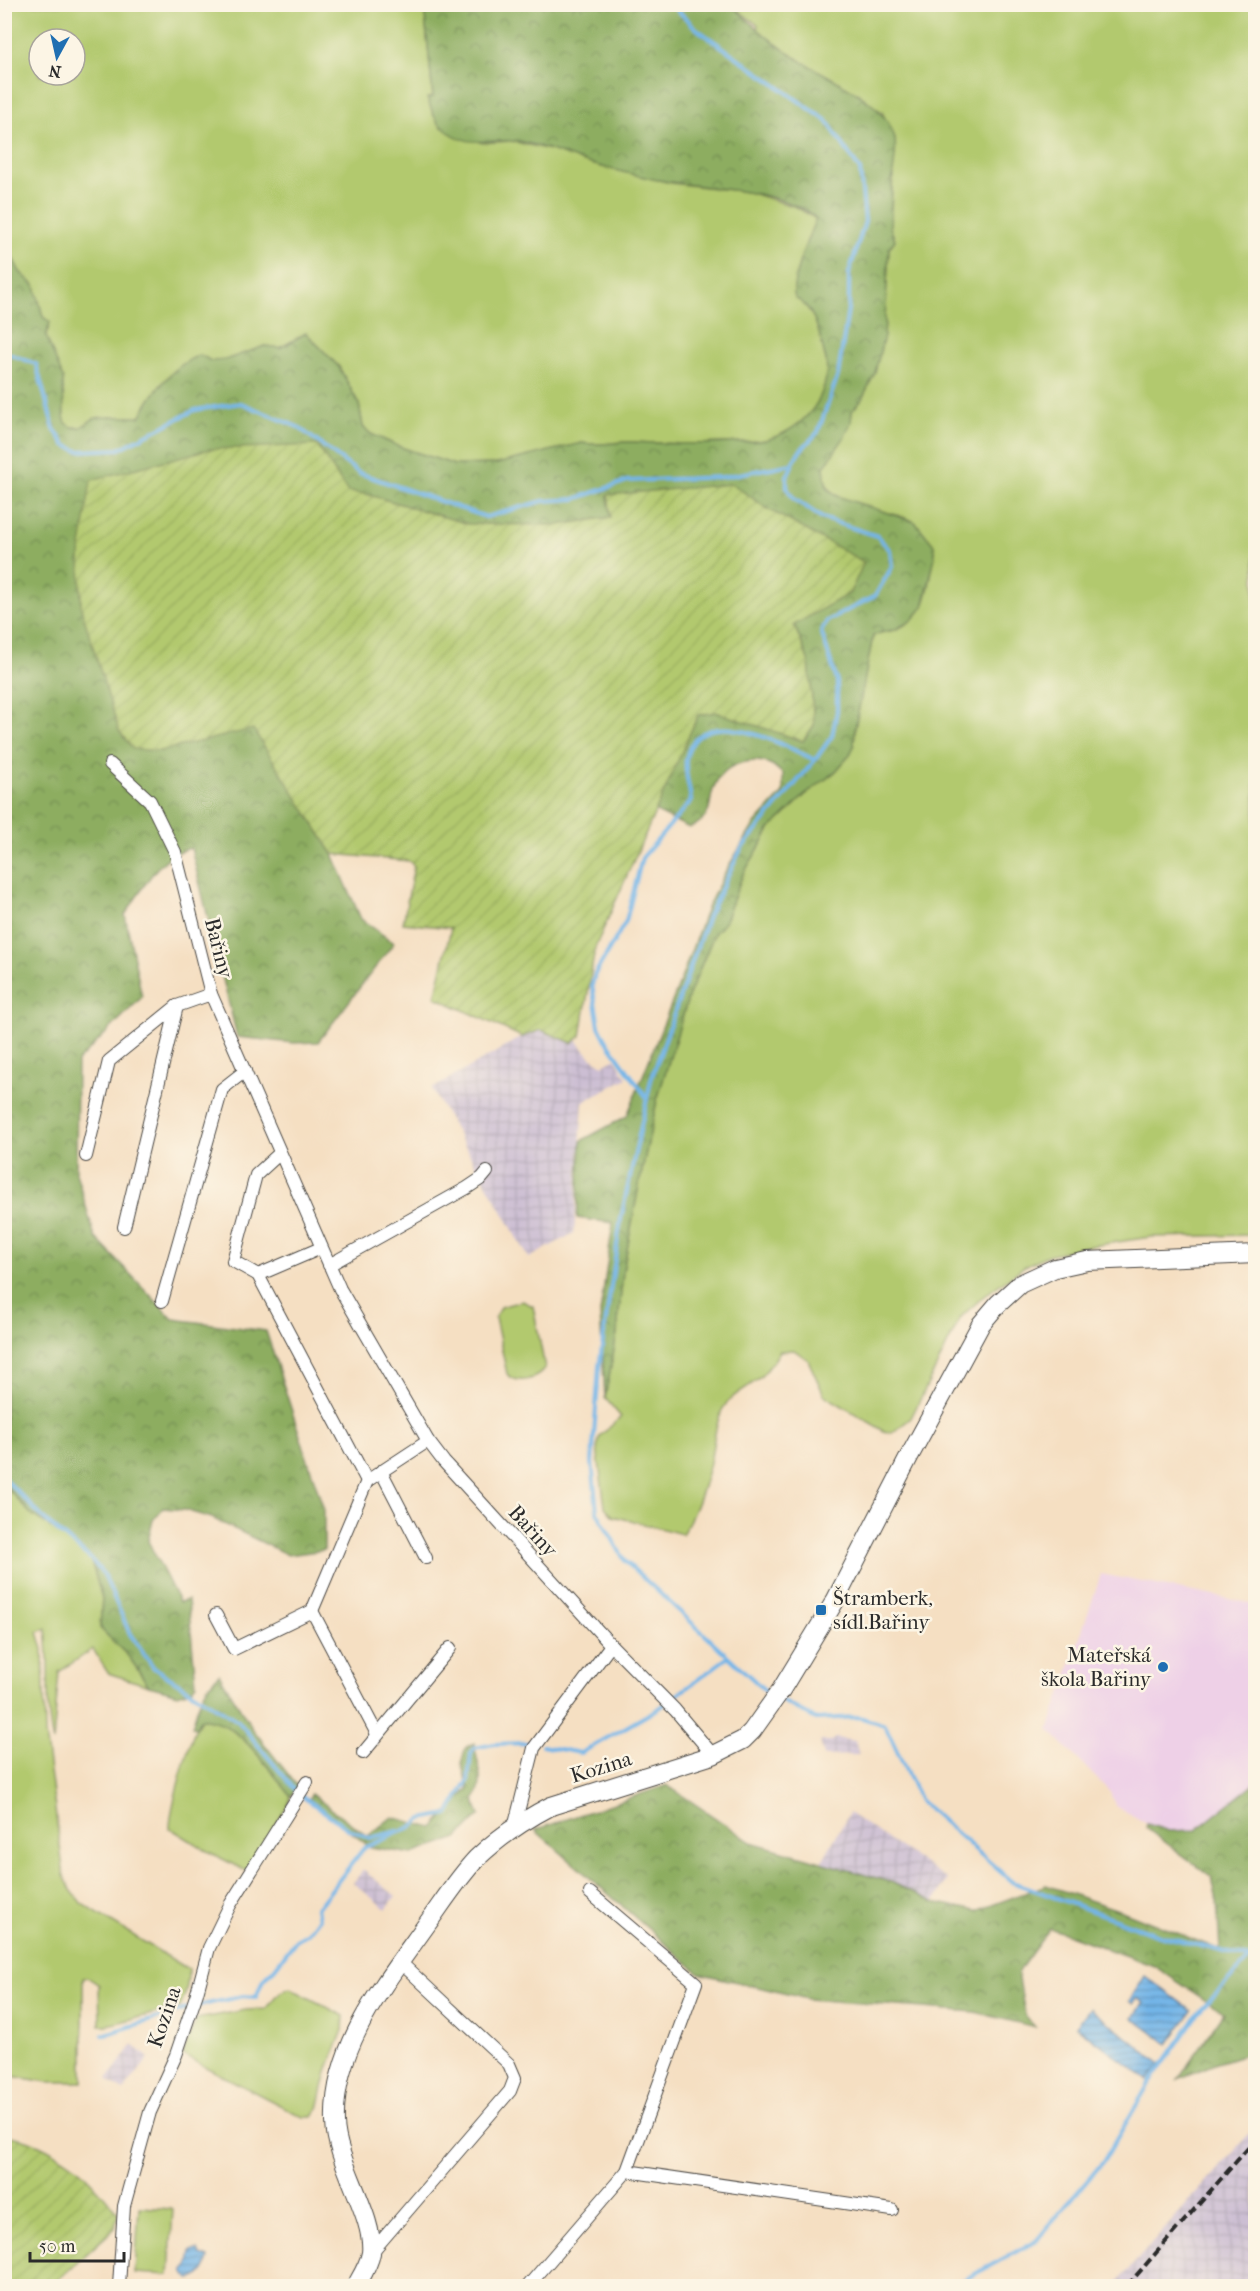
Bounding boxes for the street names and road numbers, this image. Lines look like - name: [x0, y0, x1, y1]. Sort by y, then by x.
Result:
- street label: Bařiny: [200, 915, 238, 981]
- street label: Bařiny: [504, 1500, 563, 1562]
- street label: Kozina: [567, 1746, 635, 1788]
- street label: Kozina: [142, 1983, 186, 2051]

